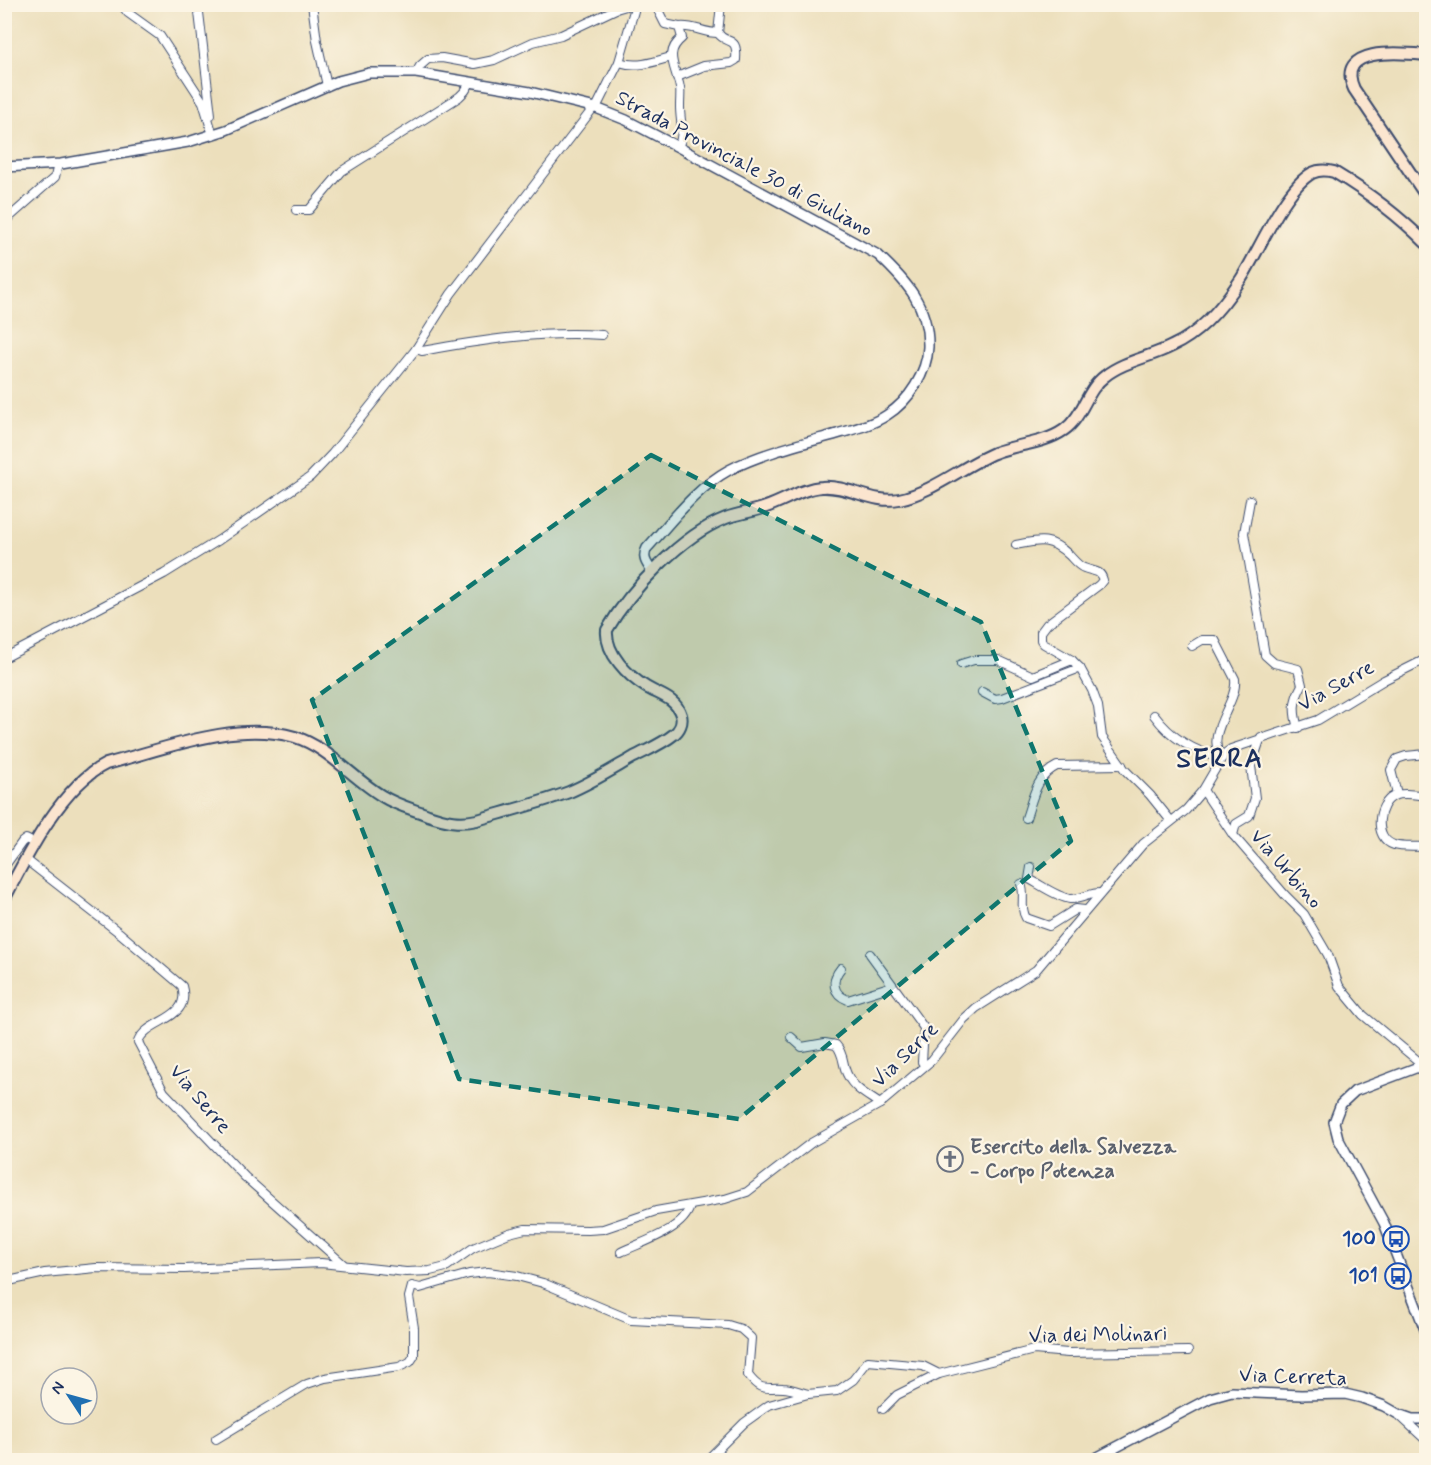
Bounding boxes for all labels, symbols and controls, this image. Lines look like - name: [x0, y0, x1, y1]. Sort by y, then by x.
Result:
- street label: Strada Provinciale 30 di Giuliano: [611, 84, 877, 244]
- street label: Via Serre: [1293, 654, 1379, 718]
- district label: SERRA: [1176, 742, 1264, 777]
- street label: Via Urbino: [1243, 823, 1329, 915]
- street label: Via Serre: [865, 1016, 945, 1094]
- street label: Via Serre: [162, 1058, 238, 1140]
- place label: Esercito della Salvezza - Corpo Potenza: [970, 1133, 1177, 1185]
- church icon: Esercito della Salvezza - Corpo Potenza: [935, 1144, 965, 1174]
- bus stop icon: 100: [1381, 1224, 1411, 1254]
- place label: 100: [1342, 1225, 1376, 1253]
- bus stop icon: 101: [1383, 1261, 1413, 1291]
- place label: 101: [1348, 1262, 1378, 1290]
- street label: Via dei Molinari: [1028, 1320, 1168, 1350]
- street label: Via Cerreta: [1239, 1361, 1347, 1393]
- north arrow: [39, 1366, 99, 1426]
- text: N: [46, 1378, 70, 1399]

